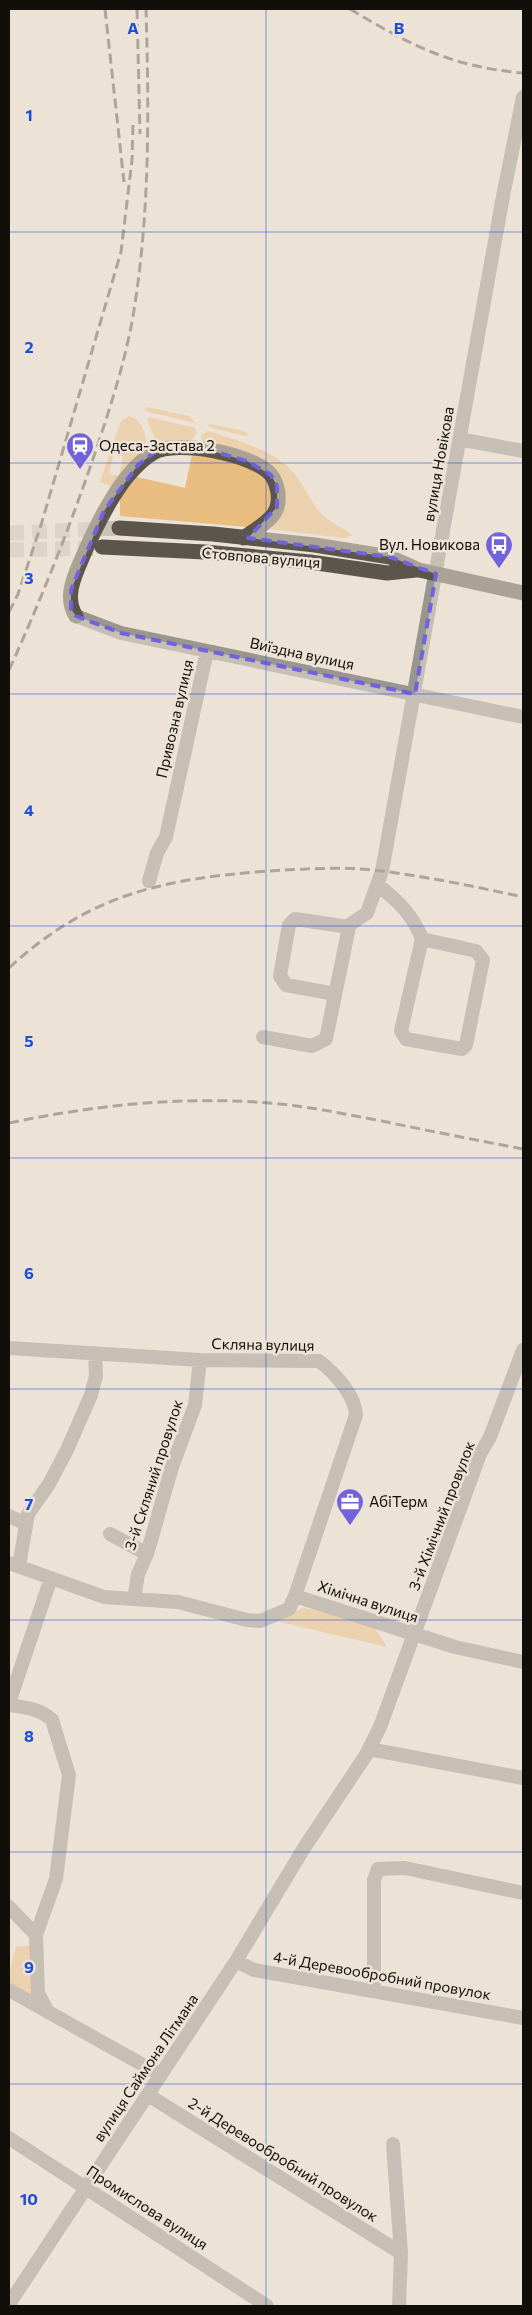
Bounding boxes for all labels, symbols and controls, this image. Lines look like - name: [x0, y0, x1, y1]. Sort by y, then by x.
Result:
- text: A: [127, 18, 139, 37]
- text: B: [394, 18, 405, 37]
- text: 1: [25, 105, 33, 124]
- text: 2: [24, 337, 34, 356]
- street label: вулиця Новікова: [419, 405, 457, 523]
- station icon: Одеса-Застава 2: [65, 431, 95, 470]
- place label: Одеса-Застава 2: [99, 436, 215, 454]
- bus stop icon: Вул. Новикова: [484, 530, 514, 569]
- place label: Вул. Новикова: [379, 535, 480, 553]
- street label: Стовпова вулиця: [201, 543, 321, 571]
- text: 3: [24, 568, 34, 587]
- street label: Виїздна вулиця: [248, 633, 356, 673]
- street label: Привозна вулиця: [152, 658, 196, 780]
- text: 4: [24, 800, 34, 819]
- text: 5: [24, 1031, 34, 1050]
- text: 6: [24, 1263, 34, 1282]
- street label: Скляна вулиця: [211, 1334, 315, 1354]
- street label: 3-й Скляний провулок: [120, 1397, 186, 1552]
- street label: 3-й Хімічний провулок: [404, 1438, 478, 1593]
- office icon: АбіТерм: [335, 1487, 365, 1526]
- place label: АбіТерм: [369, 1492, 428, 1510]
- text: 7: [25, 1494, 34, 1513]
- street label: Хімічна вулиця: [316, 1576, 421, 1626]
- text: 8: [24, 1726, 34, 1745]
- street label: 4-й Деревообробний провулок: [272, 1947, 492, 2003]
- text: 9: [24, 1957, 34, 1976]
- street label: вулиця Саймона Літмана: [89, 1990, 201, 2145]
- street label: 2-й Деревообробний провулок: [185, 2093, 382, 2225]
- street label: Промислова вулиця: [84, 2161, 212, 2253]
- text: 10: [20, 2189, 38, 2208]

